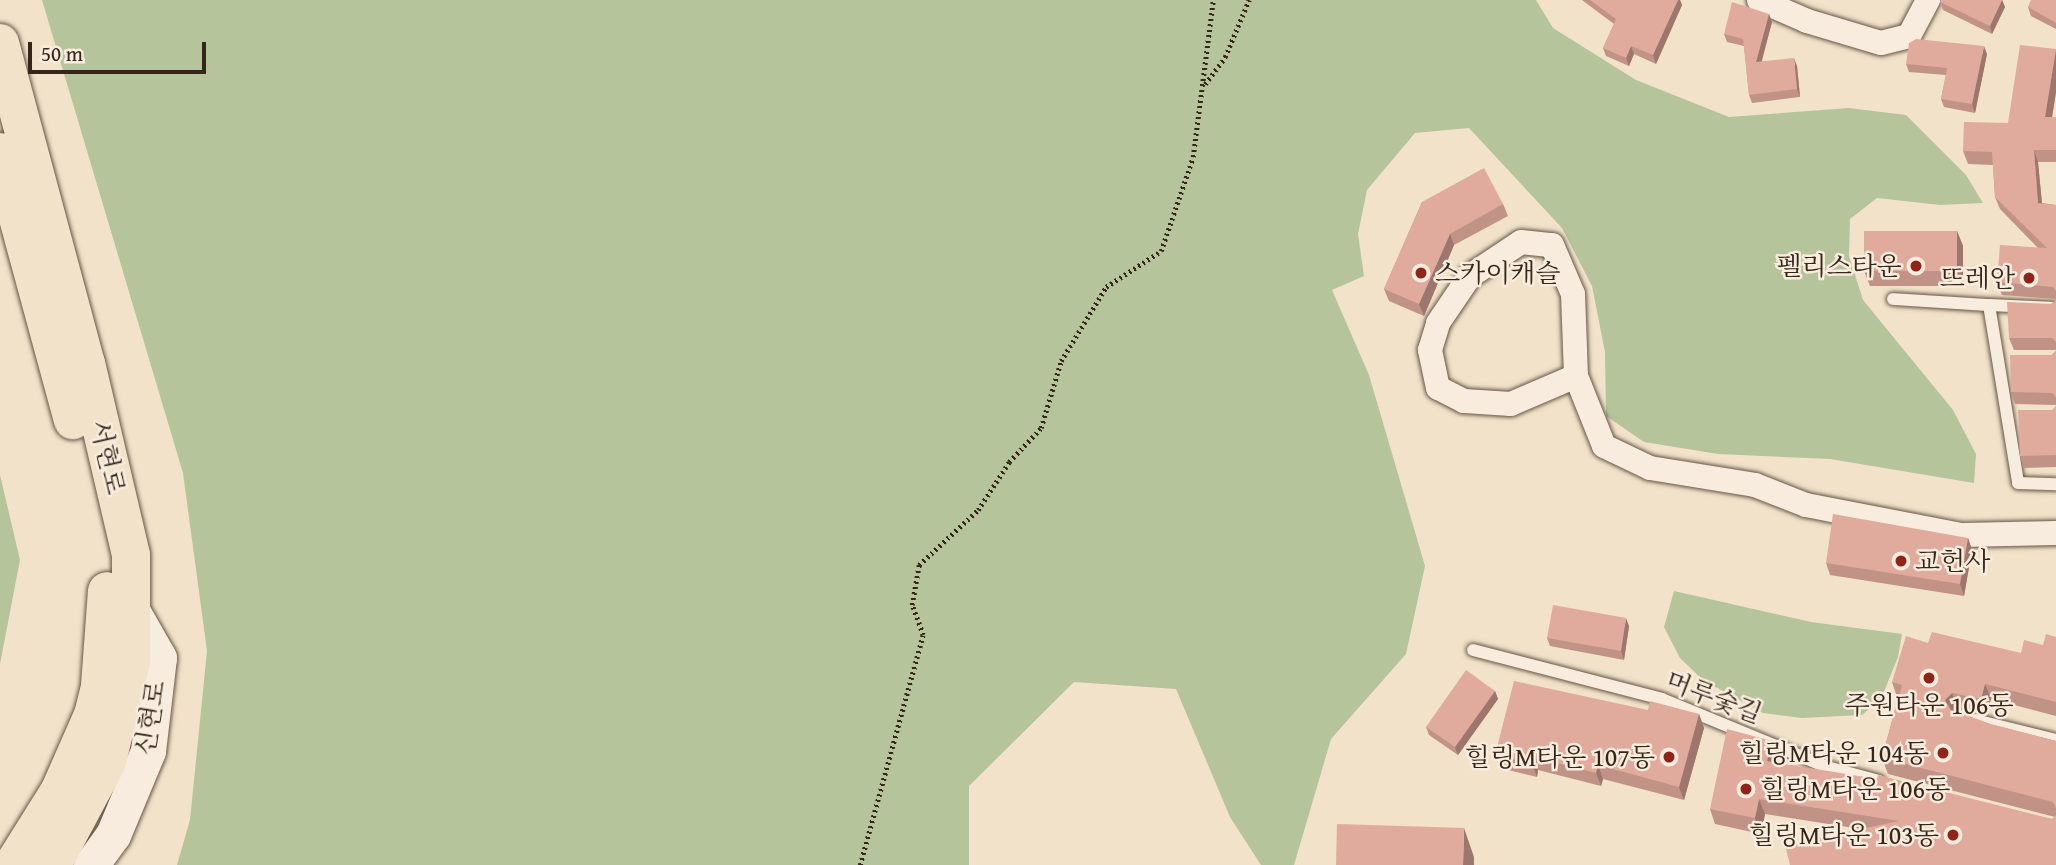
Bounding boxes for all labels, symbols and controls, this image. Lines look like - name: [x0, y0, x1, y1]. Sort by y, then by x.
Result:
- scale bar: [32, 28, 210, 72]
- text: 50 m: [41, 38, 83, 69]
- place label: 펠리스타운: [1776, 250, 1902, 282]
- place label: 스카이캐슬: [1435, 257, 1561, 289]
- marker: 펠리스타운: [1908, 258, 1924, 274]
- place label: 뜨레안: [1940, 262, 2015, 294]
- marker: 스카이캐슬: [1413, 265, 1429, 281]
- marker: 뜨레안: [2021, 270, 2037, 286]
- street label: 서현로: [84, 417, 132, 497]
- place label: 교헌사: [1915, 545, 1990, 577]
- marker: 교헌사: [1893, 553, 1909, 569]
- street label: 머루숯길: [1662, 664, 1766, 730]
- marker: 주원타운 106동: [1921, 670, 1937, 686]
- street label: 신현로: [129, 678, 171, 758]
- place label: 주원타운 106동: [1845, 689, 2013, 721]
- place label: 힐링M타운 104동: [1739, 737, 1929, 769]
- place label: 힐링M타운 107동: [1465, 741, 1655, 773]
- marker: 힐링M타운 104동: [1935, 745, 1951, 761]
- marker: 힐링M타운 107동: [1661, 749, 1677, 765]
- place label: 힐링M타운 106동: [1760, 773, 1950, 805]
- marker: 힐링M타운 106동: [1738, 781, 1754, 797]
- place label: 힐링M타운 103동: [1749, 819, 1939, 851]
- marker: 힐링M타운 103동: [1945, 827, 1961, 843]

